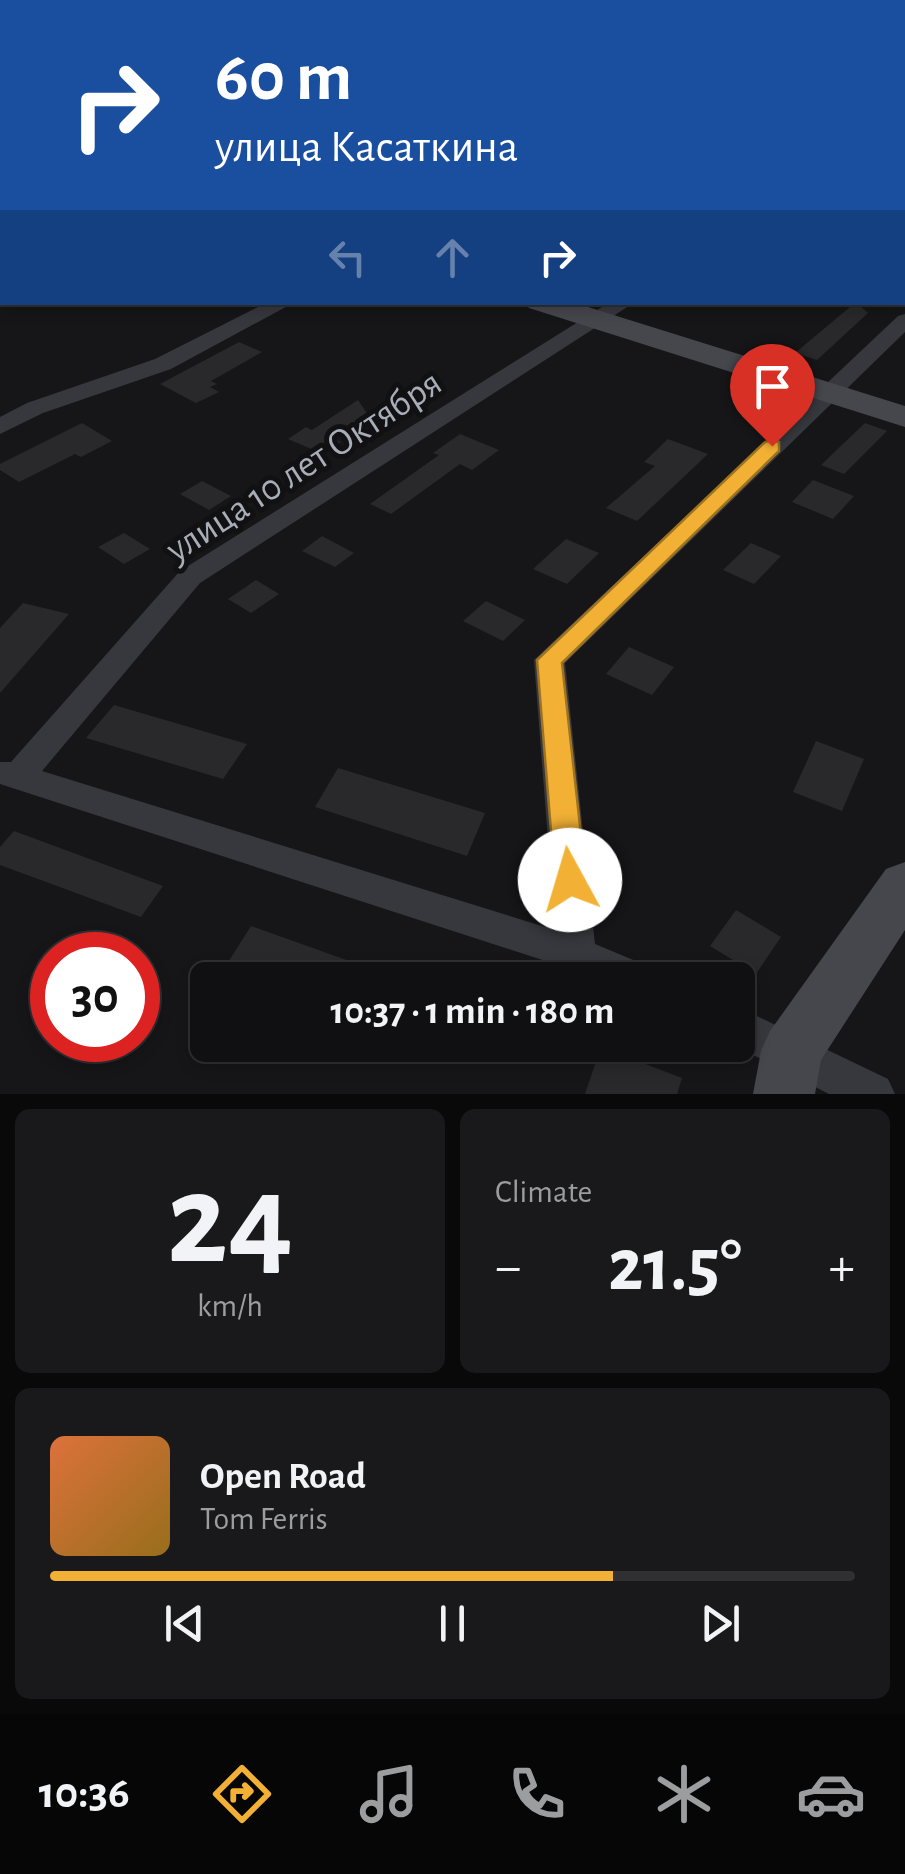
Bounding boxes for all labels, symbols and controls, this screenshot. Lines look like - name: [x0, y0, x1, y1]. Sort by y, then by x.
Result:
- icon: right: [50, 40, 180, 170]
- text: 60 m: [215, 43, 352, 113]
- text: улица Касаткина: [215, 125, 518, 170]
- icon: left: [320, 230, 375, 285]
- icon: ahead: [425, 230, 480, 285]
- icon: right: [530, 230, 585, 285]
- pin: [730, 344, 815, 447]
- icon: arrive: [745, 359, 800, 414]
- street label: улица 10 лет Октября: [159, 364, 449, 570]
- position arrow: [518, 828, 622, 932]
- speed limit sign: 30: [30, 932, 160, 1062]
- text: 10:37 · 1 min · 180 m: [330, 993, 615, 1031]
- text: 24: [167, 1157, 293, 1287]
- text: Climate: [495, 1176, 592, 1208]
- text: 21.5°: [608, 1229, 742, 1304]
- text: −: [495, 1240, 521, 1295]
- text: +: [829, 1240, 855, 1295]
- text: km/h: [197, 1290, 263, 1322]
- text: Open Road: [200, 1458, 366, 1496]
- text: Tom Ferris: [200, 1503, 328, 1535]
- icon: previous: [157, 1596, 212, 1651]
- icon: pause: [425, 1596, 480, 1651]
- icon: next: [693, 1596, 748, 1651]
- icon: directions: [207, 1759, 277, 1829]
- icon: music: [354, 1759, 424, 1829]
- icon: phone: [502, 1759, 572, 1829]
- icon: climate: [649, 1759, 719, 1829]
- icon: car: [796, 1759, 866, 1829]
- text: 10:36: [39, 1771, 130, 1816]

